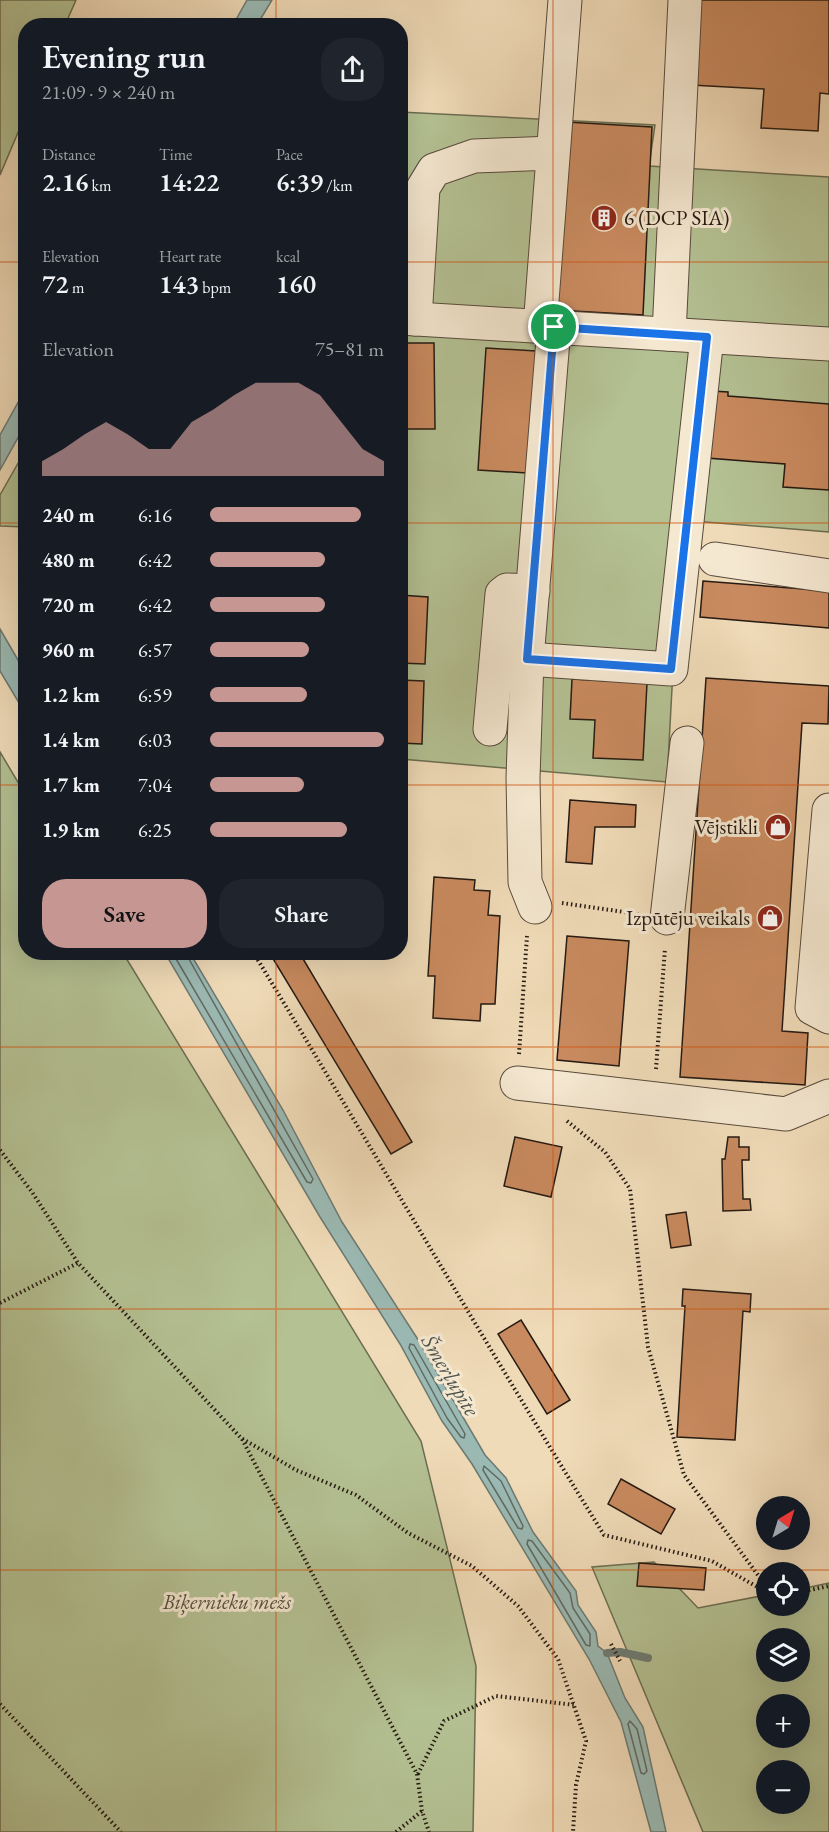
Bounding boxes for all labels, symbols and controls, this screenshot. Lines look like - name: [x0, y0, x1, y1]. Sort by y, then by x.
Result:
- text: Evening run: [42, 35, 206, 78]
- button: share: [321, 38, 384, 101]
- text: 21:09 · 9 × 240 m: [42, 79, 175, 105]
- text: Distance: [42, 144, 95, 165]
- text: Time: [159, 144, 192, 165]
- text: Pace: [276, 144, 303, 165]
- text: 2.16: [42, 165, 88, 199]
- text: 14:22: [159, 165, 219, 199]
- text: 6:39: [276, 165, 323, 199]
- text: km: [88, 175, 111, 196]
- text: /km: [323, 175, 353, 196]
- building icon: 6 (DCP SIA): [589, 203, 619, 233]
- place label: 6 (DCP SIA): [624, 204, 729, 231]
- text: Elevation: [42, 246, 100, 267]
- text: Heart rate: [159, 246, 221, 267]
- text: kcal: [276, 246, 300, 267]
- text: 72: [42, 267, 69, 301]
- text: 143: [159, 267, 199, 301]
- text: 160: [276, 267, 316, 301]
- text: m: [69, 277, 84, 298]
- text: bpm: [199, 277, 231, 298]
- pin: [528, 301, 579, 352]
- icon: arrive: [537, 310, 570, 343]
- text: Elevation: [42, 336, 114, 362]
- text: 75–81 m: [315, 336, 384, 362]
- text: 240 m: [42, 502, 95, 528]
- text: 6:16: [138, 502, 172, 528]
- text: 480 m: [42, 547, 95, 573]
- text: 6:42: [138, 547, 172, 573]
- text: 720 m: [42, 592, 95, 618]
- text: 6:42: [138, 592, 172, 618]
- text: 960 m: [42, 637, 95, 663]
- text: 6:57: [138, 637, 172, 663]
- text: 1.2 km: [42, 682, 100, 708]
- text: 6:59: [138, 682, 172, 708]
- text: 1.4 km: [42, 727, 100, 753]
- text: 6:03: [138, 727, 172, 753]
- text: 1.7 km: [42, 772, 100, 798]
- text: 7:04: [138, 772, 172, 798]
- shop icon: Vējstikli: [763, 812, 793, 842]
- place label: Vējstikli: [694, 813, 758, 840]
- text: 1.9 km: [42, 817, 100, 843]
- text: 6:25: [138, 817, 172, 843]
- button: Save: [42, 879, 207, 948]
- button: Share: [219, 879, 384, 948]
- shop icon: Izpūtēju veikals: [755, 903, 785, 933]
- place label: Izpūtēju veikals: [626, 904, 750, 931]
- water label: Šmerļupīte: [414, 1328, 487, 1422]
- north arrow: [756, 1496, 810, 1550]
- map controls: [756, 1496, 810, 1814]
- button: locate: [756, 1562, 810, 1616]
- park label: Biķernieku mežs: [162, 1588, 291, 1615]
- button: layers: [756, 1628, 810, 1682]
- button: +: [756, 1694, 810, 1748]
- button: −: [756, 1760, 810, 1814]

